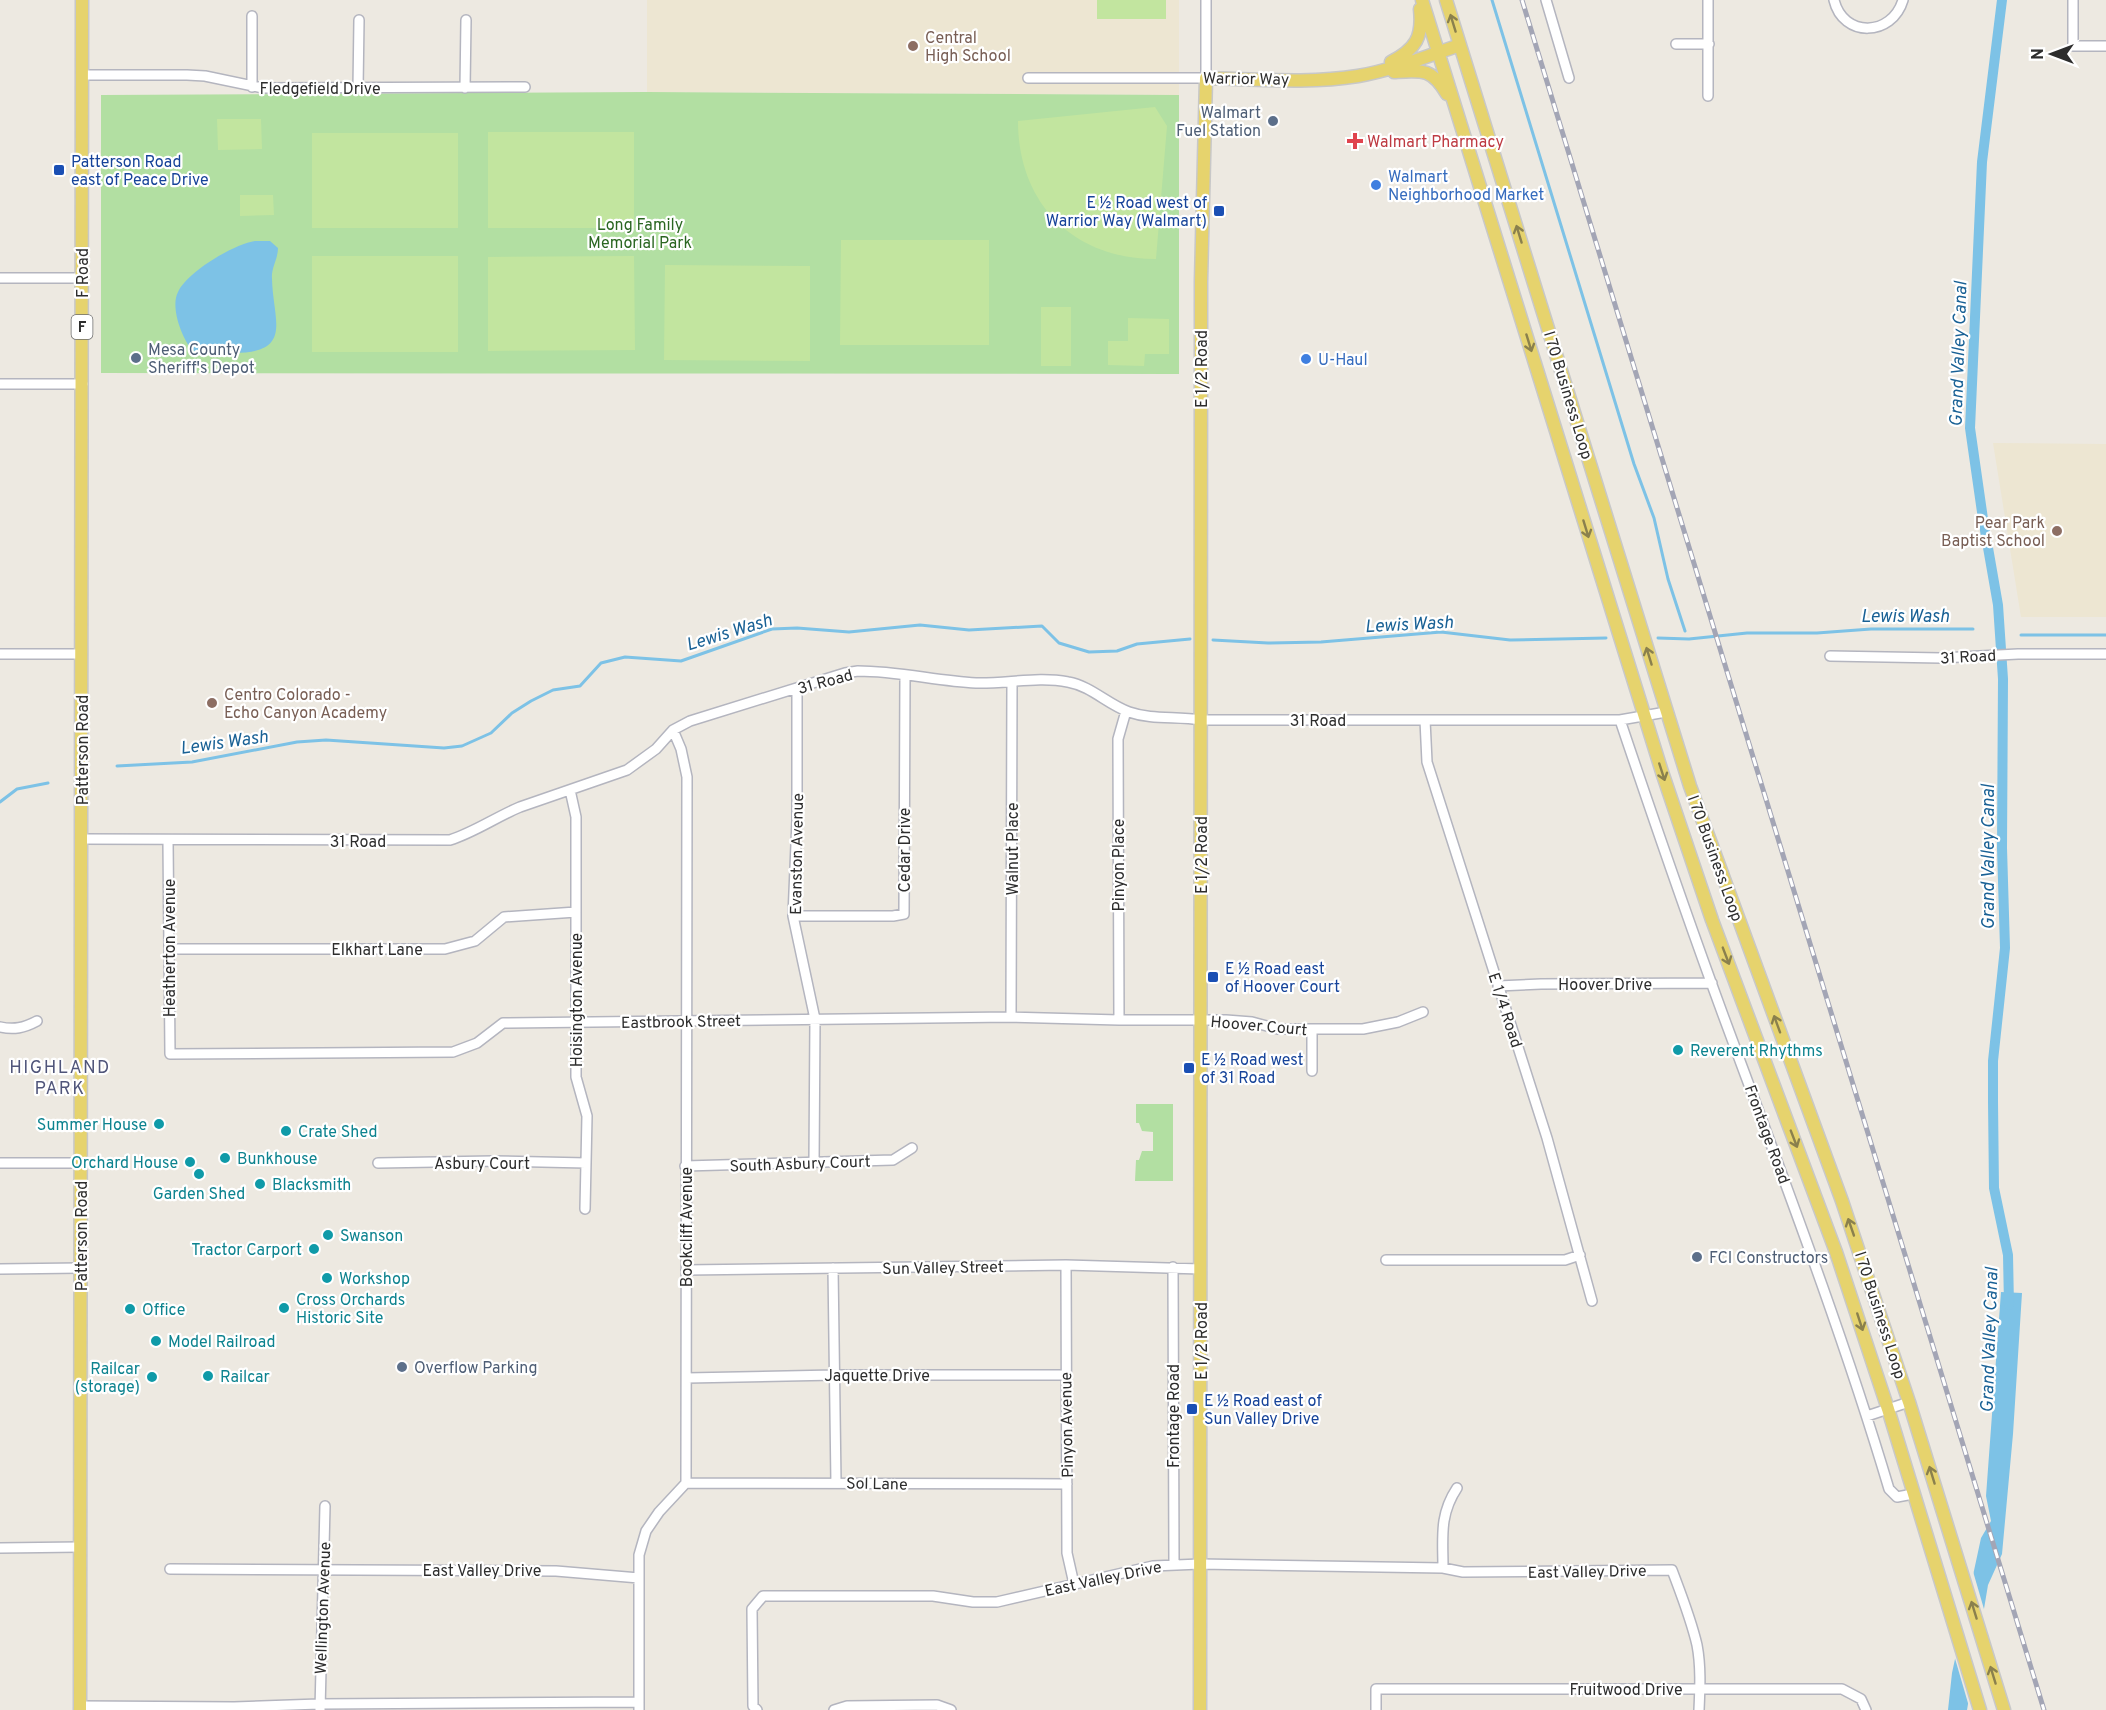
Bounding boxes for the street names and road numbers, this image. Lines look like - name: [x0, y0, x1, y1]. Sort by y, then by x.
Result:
- street label: Warrior Way: [1203, 69, 1289, 91]
- street label: Fledgefield Drive: [259, 80, 381, 100]
- street label: F Road: [74, 248, 94, 298]
- road number: F: [72, 315, 92, 339]
- street label: I 70 Business Loop: [1538, 329, 1596, 462]
- street label: E 1/2 Road: [1193, 330, 1213, 408]
- street label: 31 Road: [1939, 647, 1997, 669]
- street label: 31 Road: [796, 666, 855, 700]
- street label: Patterson Road: [74, 695, 94, 805]
- street label: 31 Road: [1290, 712, 1346, 732]
- street label: Evanston Avenue: [787, 793, 809, 915]
- street label: I 70 Business Loop: [1682, 793, 1746, 925]
- street label: Walnut Place: [1004, 802, 1024, 896]
- street label: Cedar Drive: [896, 808, 916, 892]
- street label: E 1/2 Road: [1193, 816, 1213, 894]
- street label: Pinyon Place: [1110, 819, 1130, 911]
- street label: 31 Road: [330, 833, 386, 853]
- street label: Heatherton Avenue: [161, 879, 181, 1017]
- street label: Hoisington Avenue: [568, 933, 588, 1067]
- street label: Elkhart Lane: [331, 941, 423, 961]
- street label: E 1/4 Road: [1483, 970, 1526, 1051]
- street label: Hoover Drive: [1558, 976, 1652, 996]
- street label: Eastbrook Street: [621, 1012, 741, 1034]
- street label: Hoover Court: [1210, 1013, 1308, 1041]
- street label: Frontage Road: [1739, 1082, 1793, 1187]
- street label: South Asbury Court: [729, 1153, 871, 1177]
- street label: Asbury Court: [434, 1155, 530, 1175]
- street label: Bookcliff Avenue: [678, 1167, 698, 1287]
- street label: Patterson Road: [73, 1181, 93, 1291]
- street label: I 70 Business Loop: [1849, 1249, 1909, 1382]
- street label: Sun Valley Street: [882, 1258, 1004, 1280]
- street label: E 1/2 Road: [1193, 1302, 1213, 1380]
- street label: Frontage Road: [1165, 1364, 1185, 1468]
- street label: Jaquette Drive: [824, 1367, 930, 1387]
- street label: Pinyon Avenue: [1057, 1372, 1079, 1478]
- street label: Sol Lane: [846, 1474, 908, 1496]
- street label: Wellington Avenue: [312, 1541, 336, 1675]
- street label: East Valley Drive: [1043, 1558, 1164, 1602]
- street label: East Valley Drive: [423, 1562, 541, 1582]
- street label: East Valley Drive: [1527, 1562, 1647, 1584]
- street label: Fruitwood Drive: [1570, 1681, 1683, 1701]

